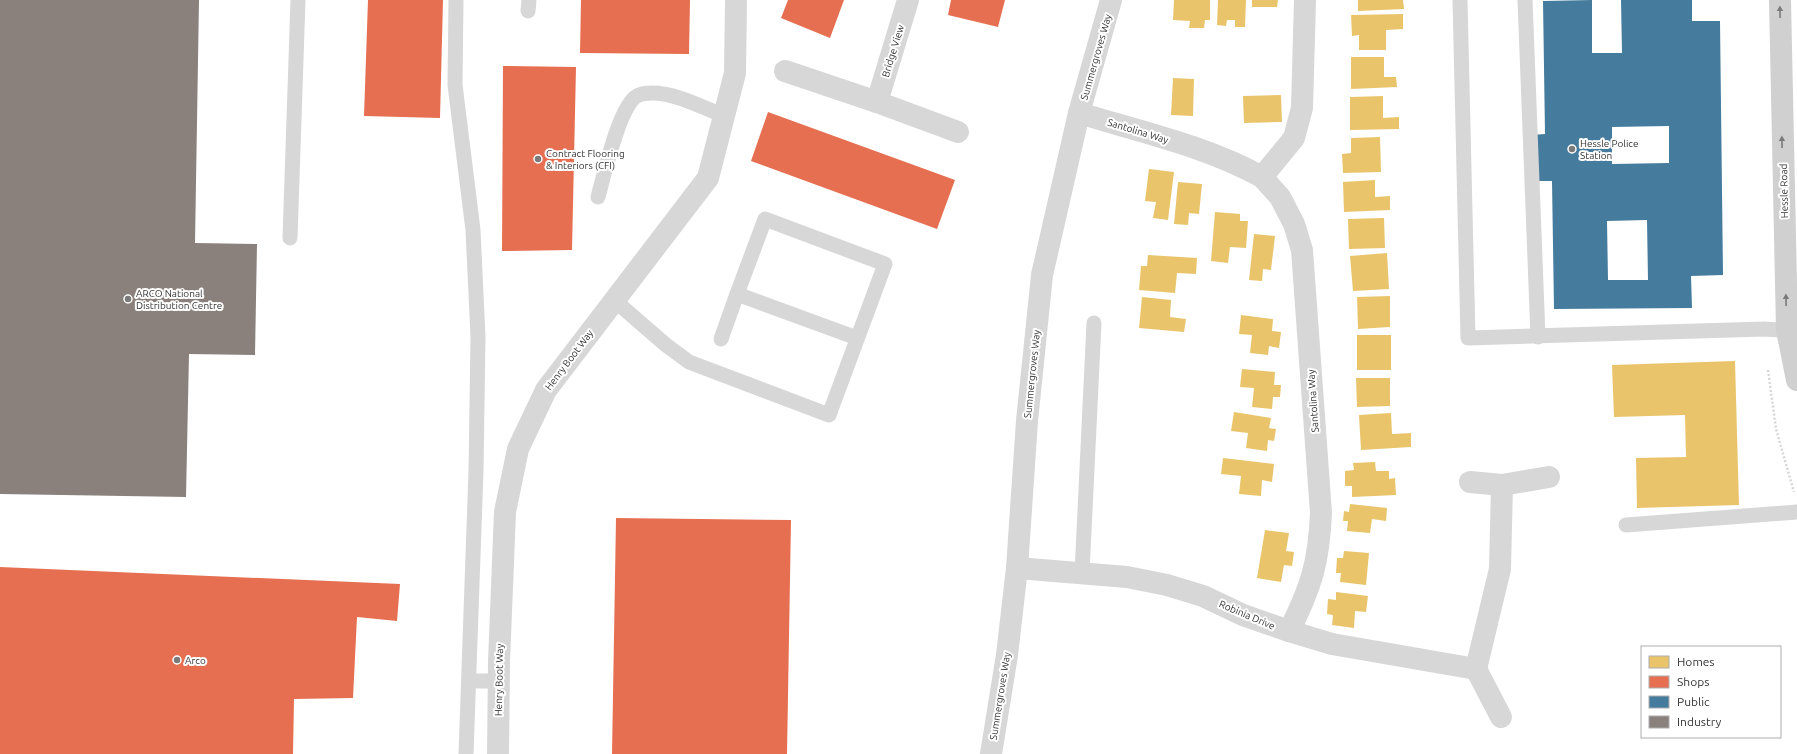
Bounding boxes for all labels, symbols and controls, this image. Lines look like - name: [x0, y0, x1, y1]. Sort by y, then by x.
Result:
- one-way arrow: [1777, 5, 1783, 18]
- street label: Summergroves Way: [1078, 13, 1114, 101]
- street label: Bridge View: [880, 23, 906, 79]
- street label: Santolina Way: [1106, 117, 1170, 146]
- one-way arrow: [1779, 136, 1786, 148]
- place label: Hessle Police Station: [1580, 138, 1639, 161]
- marker: Hessle Police Station: [1567, 144, 1577, 154]
- place label: Contract Flooring & Interiors (CFI): [546, 148, 625, 171]
- marker: Contract Flooring & Interiors (CFI): [533, 154, 543, 164]
- street label: Hessle Road: [1778, 163, 1790, 218]
- place label: ARCO National Distribution Centre: [136, 288, 222, 311]
- one-way arrow: [1783, 293, 1789, 306]
- marker: ARCO National Distribution Centre: [123, 294, 133, 304]
- street label: Henry Boot Way: [543, 328, 595, 392]
- street label: Summergroves Way: [1022, 329, 1042, 419]
- street label: Santolina Way: [1305, 369, 1321, 433]
- street label: Robinia Drive: [1217, 598, 1277, 632]
- street label: Henry Boot Way: [493, 643, 505, 716]
- legend: [1641, 646, 1781, 738]
- street label: Summergroves Way: [988, 651, 1012, 741]
- marker: Arco: [172, 655, 182, 665]
- place label: Arco: [185, 655, 206, 666]
- text: Homes: [1677, 655, 1715, 668]
- text: Shops: [1677, 675, 1709, 688]
- text: Public: [1677, 695, 1710, 708]
- text: Industry: [1677, 715, 1722, 728]

